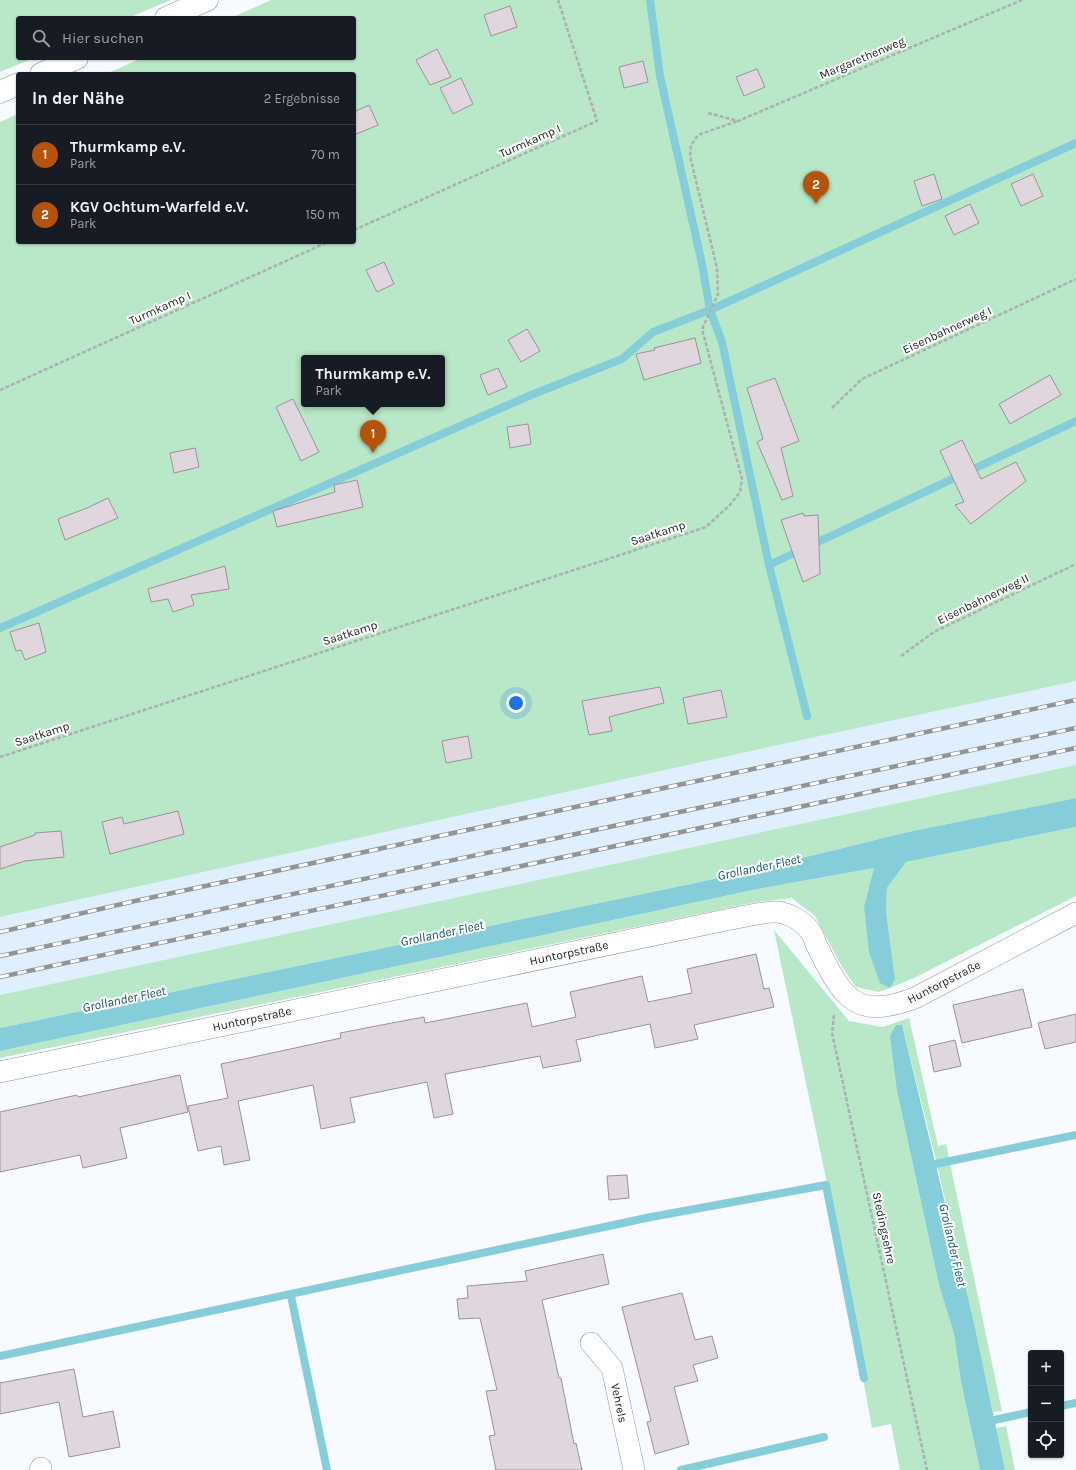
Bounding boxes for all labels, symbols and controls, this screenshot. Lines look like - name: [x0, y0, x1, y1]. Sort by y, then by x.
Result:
- search box: [16, 16, 356, 60]
- icon: search: [30, 27, 52, 49]
- text: Hier suchen: [62, 29, 144, 47]
- street label: Margarethenweg: [817, 34, 907, 82]
- text: In der Nähe: [32, 88, 124, 108]
- text: 2 Ergebnisse: [264, 91, 340, 106]
- street label: Turmkamp I: [497, 121, 563, 161]
- text: Thurmkamp e.V.: [70, 138, 185, 156]
- text: 1: [43, 147, 47, 162]
- text: 70 m: [311, 147, 340, 162]
- text: Park: [70, 156, 96, 171]
- pin: 2: [803, 171, 829, 204]
- text: KGV Ochtum-Warfeld e.V.: [70, 198, 248, 216]
- text: 2: [41, 207, 49, 222]
- text: 150 m: [305, 207, 340, 222]
- text: Park: [70, 216, 96, 231]
- street label: Turmkamp I: [127, 288, 193, 328]
- street label: Eisenbahnerweg I: [900, 303, 994, 357]
- popup: [301, 355, 445, 407]
- text: Thurmkamp e.V.: [315, 365, 431, 383]
- text: Park: [315, 383, 342, 398]
- pin: 1: [360, 420, 386, 453]
- street label: Saatkamp: [629, 518, 687, 548]
- street label: Eisenbahnerweg II: [935, 571, 1031, 627]
- street label: Saatkamp: [321, 618, 379, 648]
- your location: [506, 693, 526, 713]
- street label: Saatkamp: [13, 719, 71, 749]
- water label: Grollander Fleet: [716, 851, 803, 883]
- water label: Grollander Fleet: [399, 917, 486, 949]
- street label: Huntorpstraße: [528, 938, 610, 968]
- street label: Huntorpstraße: [905, 958, 983, 1006]
- water label: Grollander Fleet: [81, 983, 168, 1015]
- street label: Huntorpstraße: [211, 1004, 293, 1034]
- street label: Stedingsehre: [870, 1191, 898, 1265]
- water label: Grollander Fleet: [936, 1202, 970, 1288]
- map controls: [1028, 1350, 1064, 1458]
- button: +: [1028, 1350, 1064, 1386]
- street label: Vehrels: [608, 1382, 630, 1424]
- button: −: [1028, 1386, 1064, 1422]
- button: locate: [1028, 1422, 1064, 1458]

